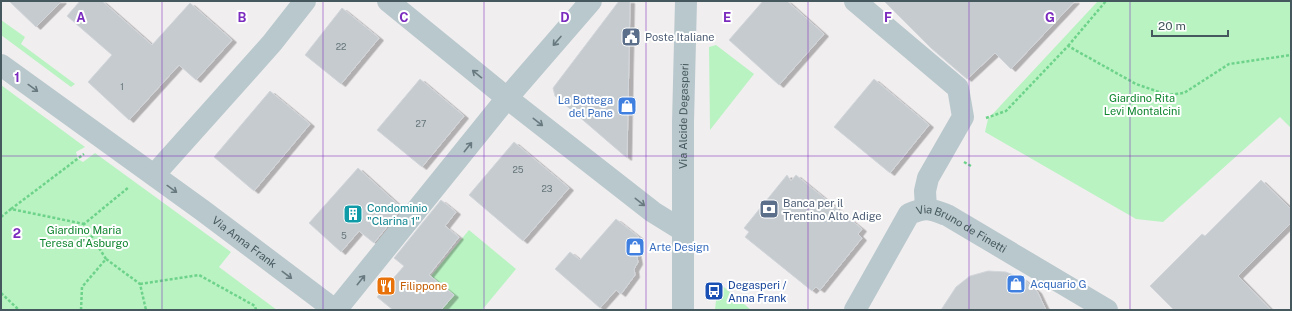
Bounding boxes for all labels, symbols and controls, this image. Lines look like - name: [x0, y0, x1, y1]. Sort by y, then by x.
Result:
- text: A: [76, 10, 86, 25]
- text: B: [238, 10, 247, 25]
- text: C: [399, 10, 409, 25]
- text: D: [560, 10, 570, 25]
- text: E: [723, 10, 731, 25]
- text: F: [884, 10, 892, 25]
- text: G: [1045, 10, 1055, 25]
- scale bar: [1152, 12, 1228, 38]
- text: 20 m: [1158, 19, 1186, 33]
- public building icon: Poste Italiane: [620, 26, 642, 48]
- place label: Poste Italiane: [645, 31, 715, 43]
- one-way arrow: [552, 36, 561, 46]
- house number: 22: [336, 41, 346, 52]
- street label: Via Alcide Degasperi: [677, 63, 690, 169]
- one-way arrow: [472, 69, 482, 78]
- text: 1: [14, 70, 20, 85]
- house number: 1: [120, 81, 124, 92]
- one-way arrow: [27, 84, 38, 92]
- park label: Giardino Rita Levi Montalcini: [1104, 92, 1180, 117]
- place label: La Bottega del Pane: [558, 94, 613, 119]
- shop icon: La Bottega del Pane: [616, 95, 638, 117]
- house number: 27: [416, 118, 426, 129]
- one-way arrow: [533, 118, 544, 127]
- one-way arrow: [464, 141, 473, 152]
- house number: 25: [512, 164, 524, 175]
- house number: 23: [541, 183, 553, 194]
- one-way arrow: [166, 185, 177, 193]
- place label: Banca per il Trentino Alto Adige: [783, 197, 882, 222]
- one-way arrow: [635, 198, 646, 207]
- bank icon: Banca per il Trentino Alto Adige: [758, 198, 780, 220]
- place label: Condominio "Clarina 1": [367, 202, 428, 227]
- building icon: Condominio "Clarina 1": [342, 203, 364, 225]
- street label: Via Bruno de Finetti: [915, 203, 1009, 255]
- street label: Via Anna Frank: [210, 214, 279, 270]
- park label: Giardino Maria Teresa d'Asburgo: [39, 224, 129, 249]
- text: 2: [13, 226, 21, 241]
- house number: 5: [341, 230, 347, 241]
- shop icon: Arte Design: [624, 236, 646, 258]
- place label: Arte Design: [649, 241, 709, 253]
- one-way arrow: [282, 271, 293, 279]
- shop icon: Acquario G: [1005, 273, 1027, 295]
- one-way arrow: [356, 274, 365, 285]
- restaurant icon: Filippone: [375, 275, 397, 297]
- place label: Acquario G: [1030, 278, 1087, 290]
- place label: Degasperi / Anna Frank: [728, 279, 787, 304]
- place label: Filippone: [400, 280, 447, 292]
- bus stop icon: Degasperi / Anna Frank: [703, 280, 725, 302]

